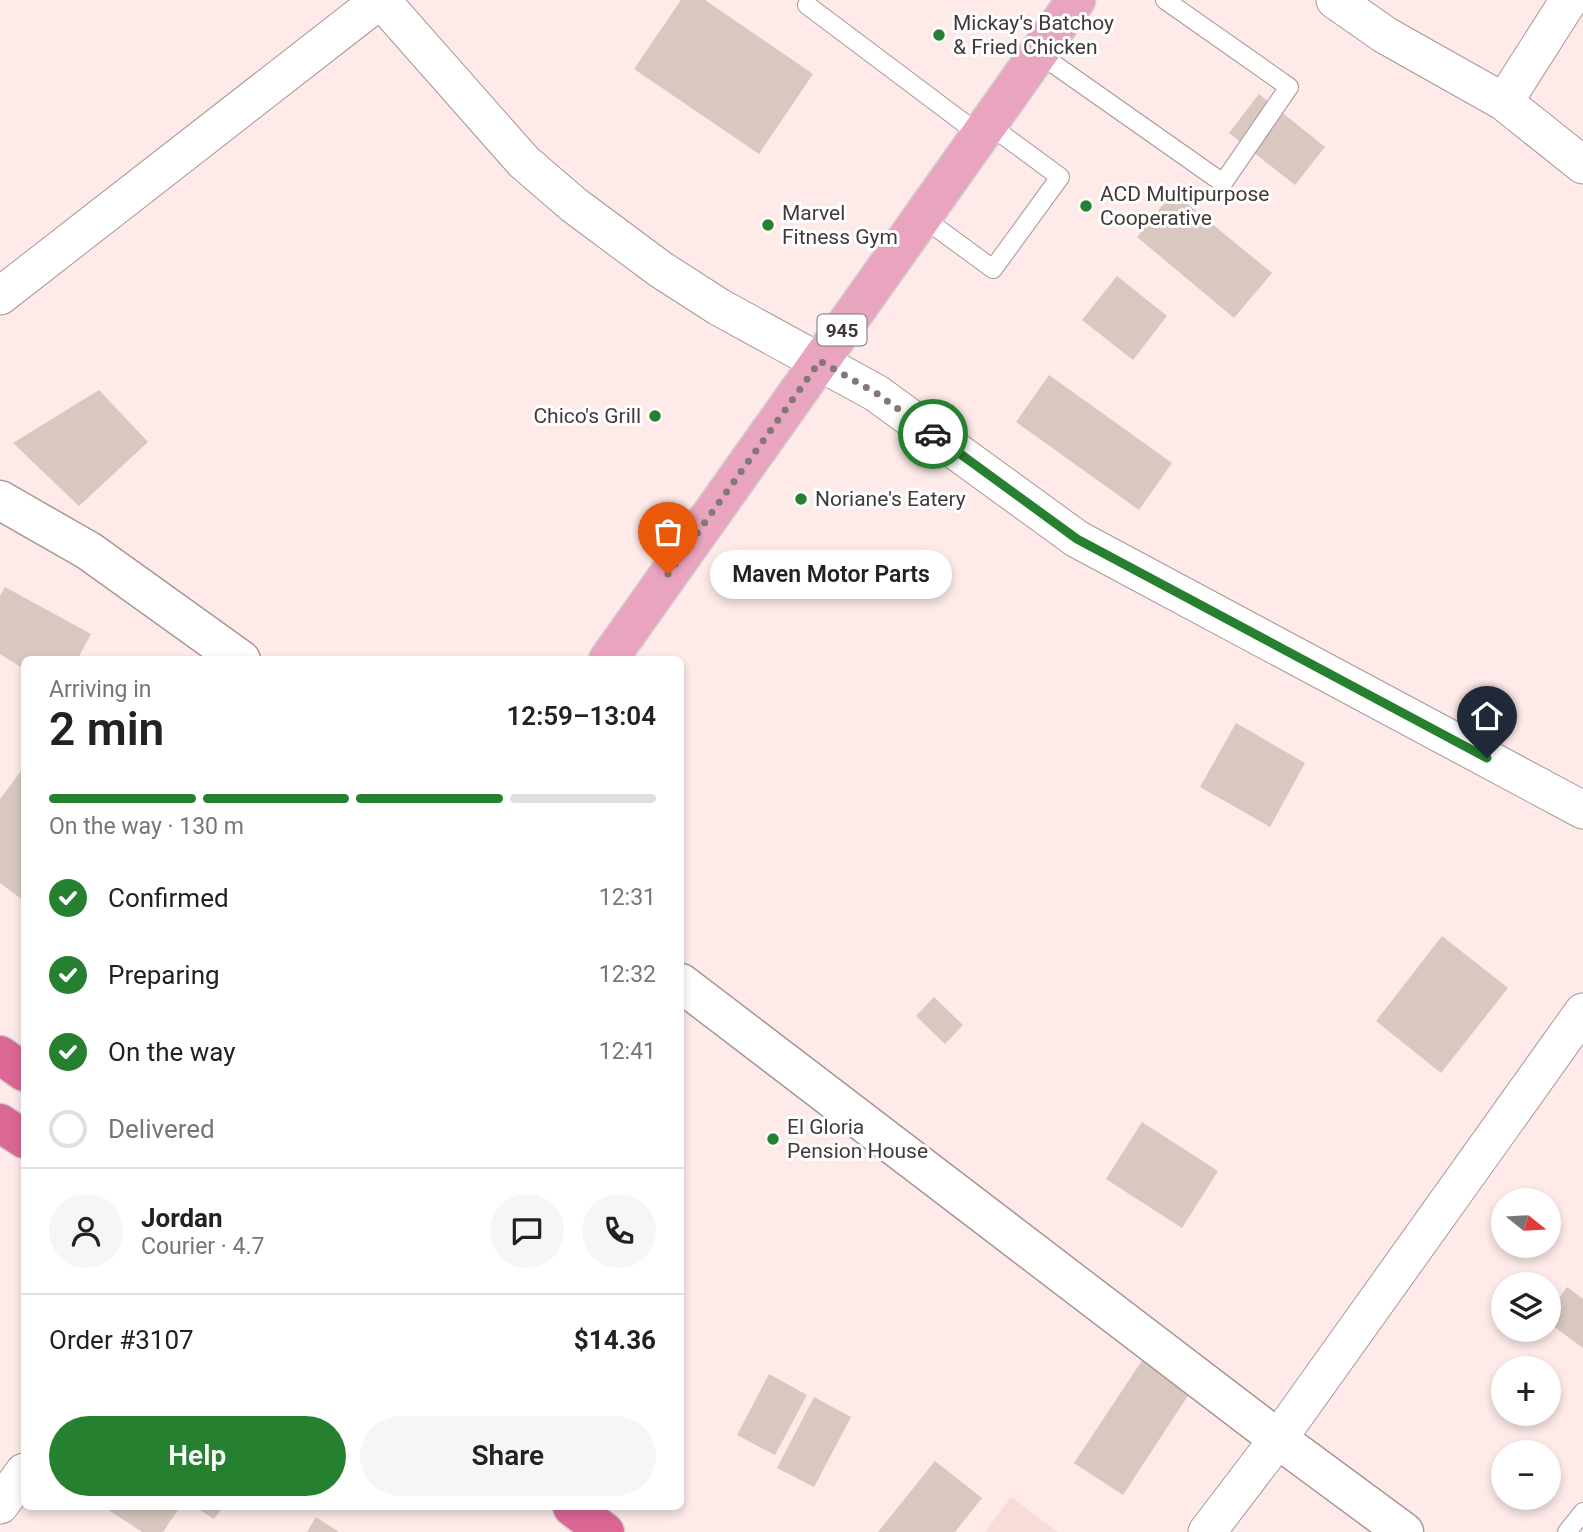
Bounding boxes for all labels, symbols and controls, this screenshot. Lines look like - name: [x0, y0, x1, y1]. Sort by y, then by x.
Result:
- place label: Mickay's Batchoy & Fried Chicken: [953, 11, 1114, 59]
- marker: Mickay's Batchoy & Fried Chicken: [931, 27, 947, 43]
- place label: ACD Multipurpose Cooperative: [1100, 182, 1269, 230]
- marker: ACD Multipurpose Cooperative: [1078, 198, 1094, 214]
- place label: Marvel Fitness Gym: [782, 201, 898, 249]
- marker: Marvel Fitness Gym: [760, 217, 776, 233]
- road number: 945: [818, 314, 866, 346]
- courier: [898, 399, 968, 469]
- place label: Chico's Grill: [533, 404, 641, 428]
- marker: Chico's Grill: [647, 408, 663, 424]
- icon: car: [914, 415, 952, 453]
- place label: Noriane's Eatery: [815, 487, 966, 511]
- marker: Noriane's Eatery: [793, 491, 809, 507]
- pin: [638, 502, 698, 574]
- icon: bag: [649, 513, 687, 551]
- callout: Maven Motor Parts: [710, 550, 952, 598]
- text: Maven Motor Parts: [732, 561, 930, 588]
- text: Arriving in: [49, 676, 152, 703]
- pin: [1457, 686, 1517, 758]
- icon: home: [1468, 697, 1506, 735]
- text: 12:59–13:04: [506, 701, 656, 731]
- text: 2 min: [49, 702, 164, 756]
- text: On the way · 130 m: [49, 813, 244, 840]
- icon: check: [49, 879, 87, 917]
- text: Confirmed: [108, 883, 229, 913]
- text: 12:31: [599, 884, 656, 911]
- icon: check: [49, 956, 87, 994]
- text: Preparing: [108, 960, 220, 990]
- text: 12:32: [599, 961, 656, 988]
- icon: check: [49, 1033, 87, 1071]
- text: On the way: [108, 1037, 236, 1067]
- text: 12:41: [599, 1038, 656, 1065]
- text: Delivered: [108, 1114, 215, 1144]
- place label: El Gloria Pension House: [787, 1115, 928, 1163]
- marker: El Gloria Pension House: [765, 1131, 781, 1147]
- north arrow: [1491, 1188, 1561, 1258]
- map controls: [1491, 1188, 1561, 1510]
- button: person: [49, 1194, 123, 1268]
- button: chat: [490, 1194, 564, 1268]
- button: phone: [582, 1194, 656, 1268]
- text: Jordan: [141, 1203, 223, 1233]
- text: Courier · 4.7: [141, 1233, 264, 1260]
- button: layers: [1491, 1272, 1561, 1342]
- text: Order #3107: [49, 1325, 194, 1355]
- text: $14.36: [574, 1325, 656, 1355]
- button: +: [1491, 1356, 1561, 1426]
- button: Help: [49, 1416, 346, 1496]
- button: Share: [360, 1416, 656, 1496]
- button: −: [1491, 1440, 1561, 1510]

